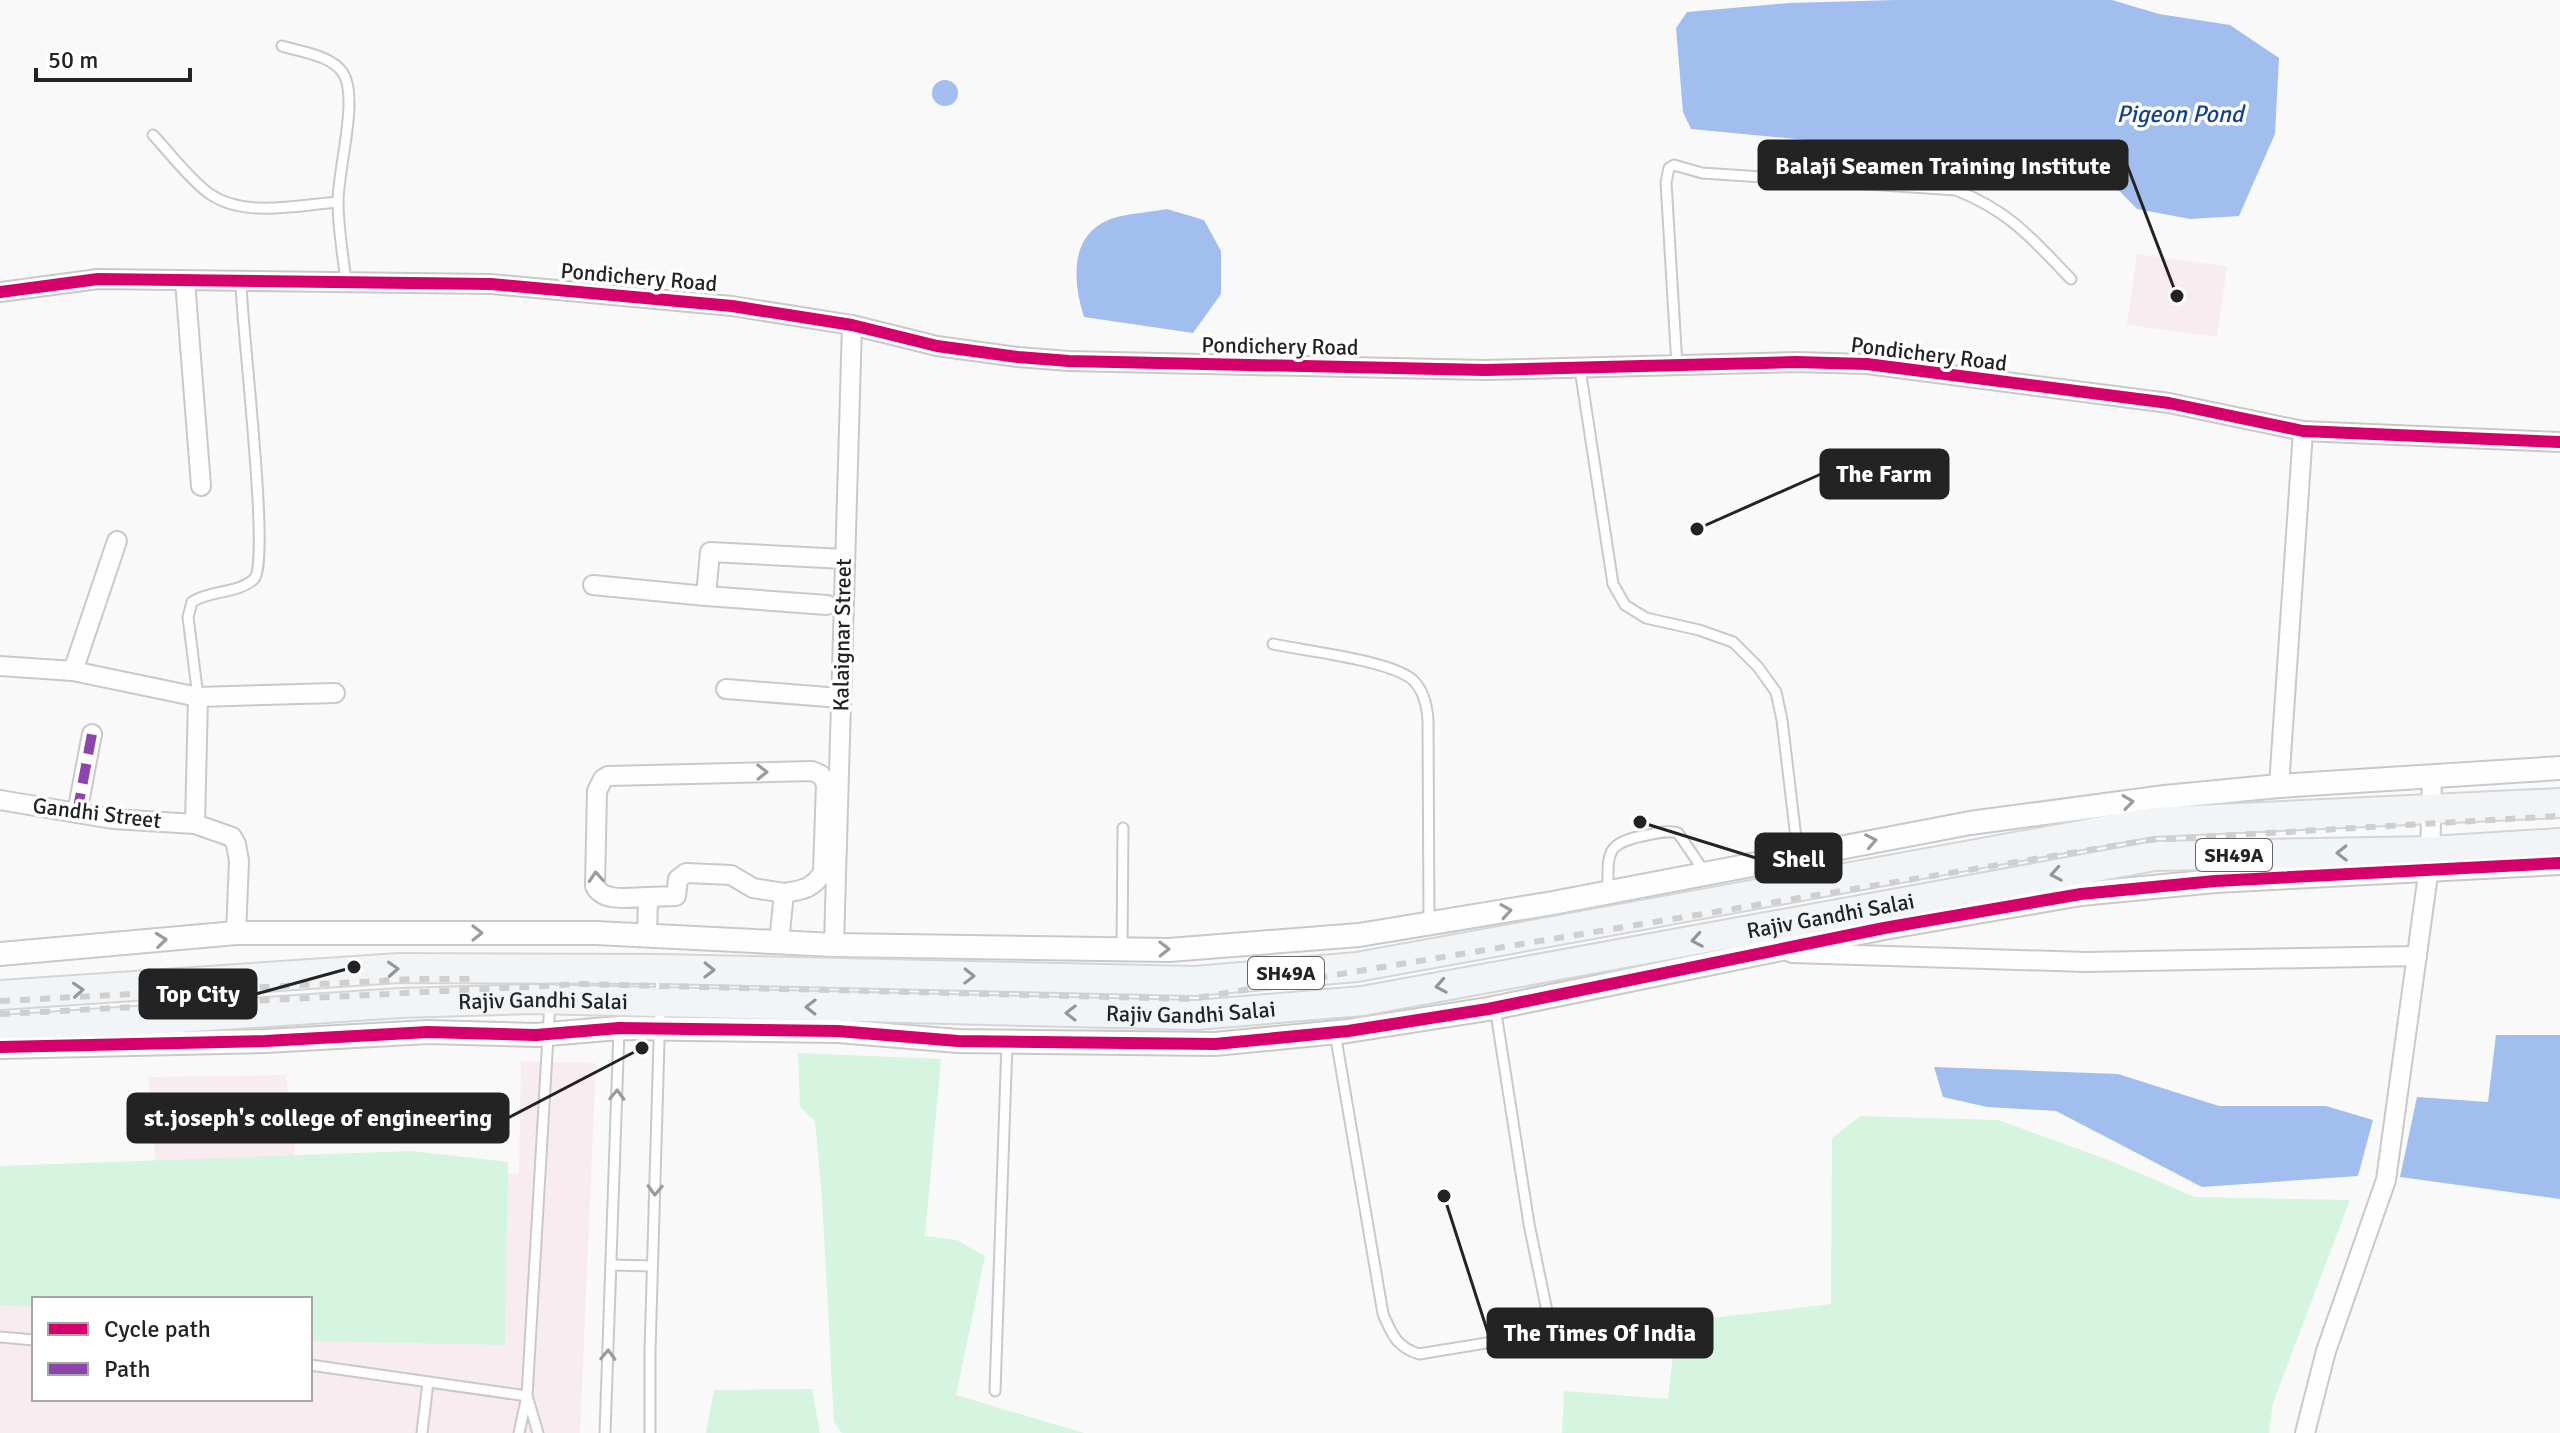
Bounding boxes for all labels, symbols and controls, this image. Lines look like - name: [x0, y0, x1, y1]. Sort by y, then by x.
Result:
- scale bar: [36, 32, 190, 82]
- text: 50 m: [48, 45, 98, 75]
- water label: Pigeon Pond: [2117, 99, 2247, 129]
- callout: Balaji Seamen Training Institute: [1759, 141, 2127, 189]
- text: Balaji Seamen Training Institute: [1775, 151, 2111, 181]
- street label: Pondichery Road: [560, 257, 718, 297]
- street label: Pondichery Road: [1201, 331, 1359, 361]
- street label: Pondichery Road: [1849, 331, 2009, 377]
- callout: The Farm: [1821, 450, 1948, 498]
- text: The Farm: [1836, 459, 1932, 489]
- street label: Kalaignar Street: [827, 558, 857, 712]
- one-way arrow: [756, 763, 769, 781]
- street label: Gandhi Street: [31, 792, 163, 834]
- one-way arrow: [2121, 794, 2135, 811]
- callout: Shell: [1756, 834, 1841, 882]
- one-way arrow: [1864, 834, 1878, 851]
- road number: SH49A: [2196, 839, 2272, 871]
- text: Shell: [1772, 844, 1826, 874]
- one-way arrow: [2335, 844, 2348, 862]
- one-way arrow: [2049, 865, 2063, 882]
- one-way arrow: [588, 870, 605, 883]
- street label: Rajiv Gandhi Salai: [1744, 887, 1916, 944]
- one-way arrow: [1499, 903, 1512, 920]
- one-way arrow: [471, 924, 484, 942]
- one-way arrow: [1690, 930, 1704, 947]
- one-way arrow: [155, 932, 168, 949]
- one-way arrow: [1158, 940, 1171, 958]
- road number: SH49A: [1248, 957, 1324, 989]
- one-way arrow: [387, 961, 400, 978]
- one-way arrow: [703, 961, 716, 979]
- one-way arrow: [963, 967, 976, 985]
- callout: Top City: [140, 970, 256, 1018]
- one-way arrow: [1434, 977, 1448, 994]
- text: Top City: [156, 979, 240, 1009]
- one-way arrow: [72, 982, 85, 999]
- street label: Rajiv Gandhi Salai: [458, 985, 628, 1015]
- street label: Rajiv Gandhi Salai: [1106, 995, 1277, 1029]
- one-way arrow: [804, 998, 817, 1016]
- one-way arrow: [1064, 1004, 1077, 1021]
- one-way arrow: [608, 1088, 625, 1101]
- callout: st.joseph's college of engineering: [128, 1094, 508, 1142]
- text: st.joseph's college of engineering: [144, 1103, 492, 1133]
- one-way arrow: [646, 1184, 663, 1197]
- legend: [32, 1297, 312, 1401]
- callout: The Times Of India: [1488, 1309, 1712, 1357]
- text: Cycle path: [104, 1314, 211, 1344]
- text: The Times Of India: [1504, 1318, 1696, 1348]
- one-way arrow: [599, 1348, 616, 1361]
- text: Path: [104, 1354, 150, 1384]

